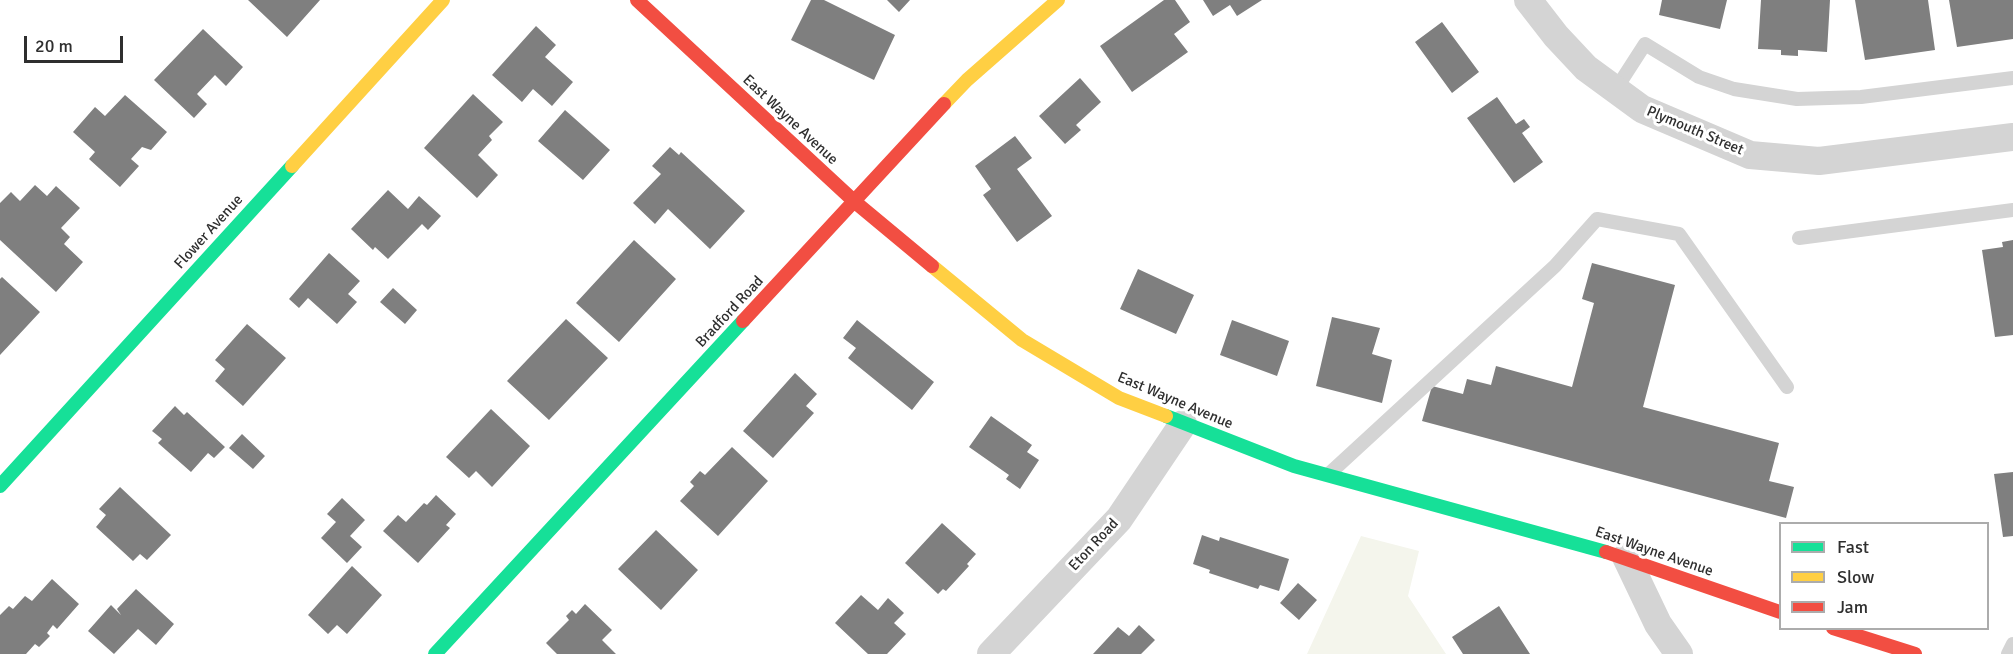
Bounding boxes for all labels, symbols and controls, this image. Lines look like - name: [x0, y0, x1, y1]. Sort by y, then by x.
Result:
- scale bar: [27, 24, 126, 62]
- text: 20 m: [35, 35, 73, 57]
- street label: East Wayne Avenue: [739, 71, 841, 169]
- street label: Plymouth Street: [1644, 102, 1746, 160]
- street label: Flower Avenue: [171, 191, 247, 273]
- street label: Bradford Road: [692, 273, 768, 351]
- street label: East Wayne Avenue: [1115, 369, 1235, 433]
- street label: Eton Road: [1065, 515, 1123, 575]
- legend: [1779, 522, 1989, 630]
- street label: East Wayne Avenue: [1593, 523, 1715, 581]
- text: Fast: [1837, 536, 1869, 558]
- text: Slow: [1837, 566, 1874, 588]
- text: Jam: [1837, 596, 1868, 618]

